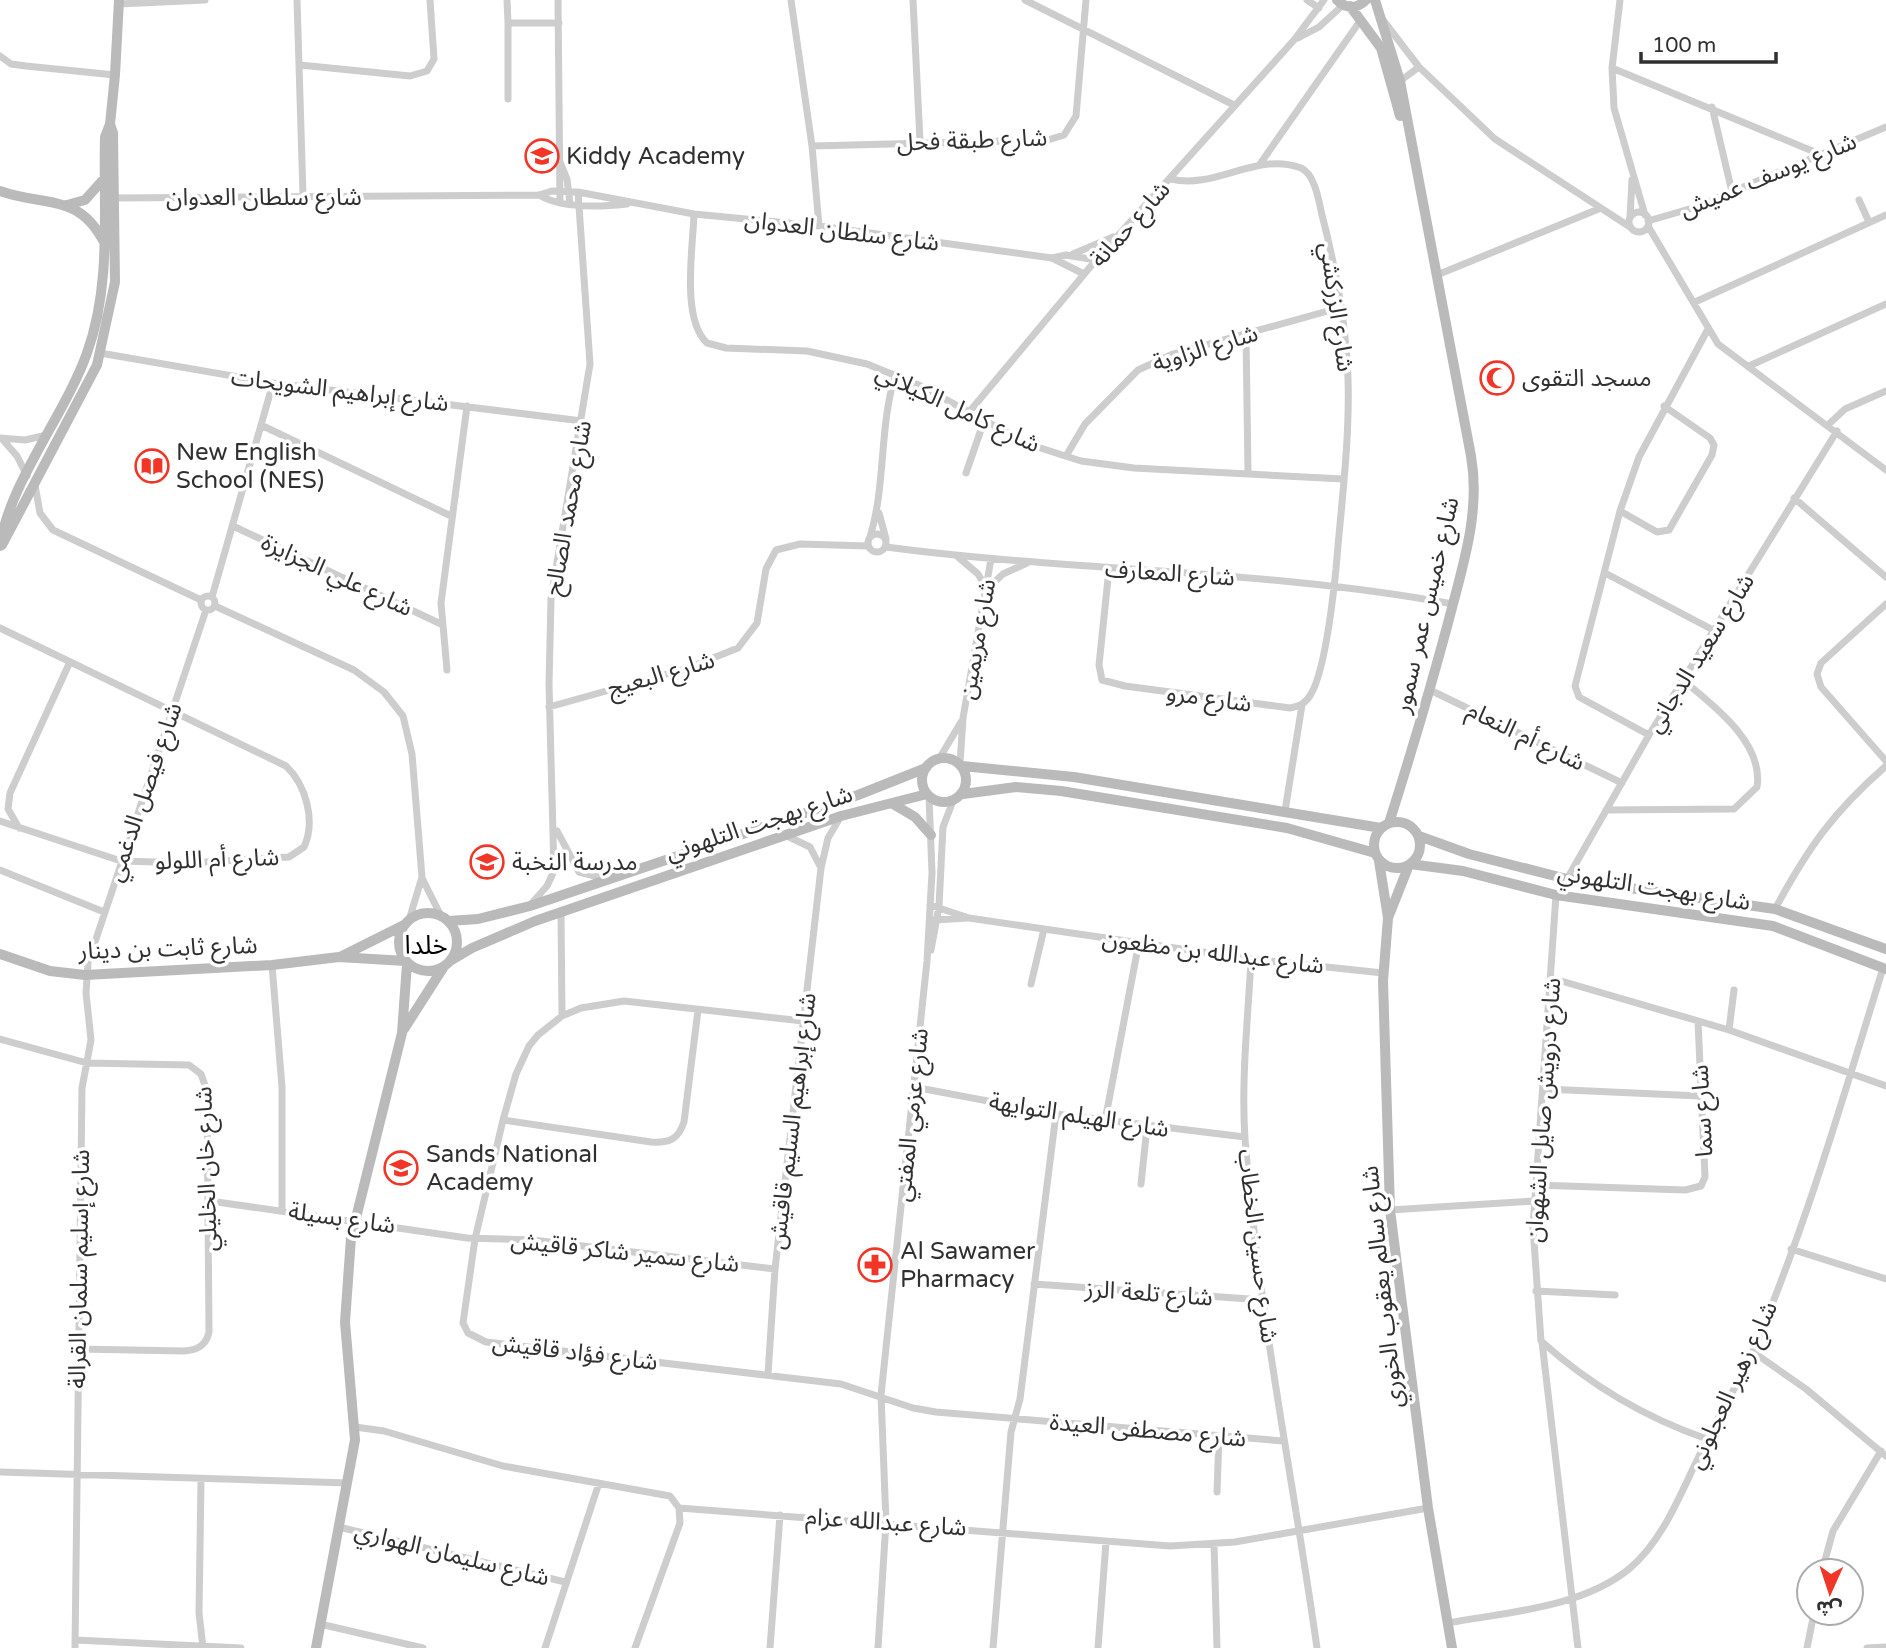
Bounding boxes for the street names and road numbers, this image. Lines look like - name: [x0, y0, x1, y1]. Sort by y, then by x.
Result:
- street label: شارع طبقة فحل: [896, 123, 1048, 160]
- street label: شارع يوسف عميش: [1675, 127, 1862, 226]
- street label: شارع حمانة: [1084, 175, 1178, 275]
- street label: شارع سلطان العدوان: [166, 183, 362, 214]
- street label: شارع سلطان العدوان: [743, 205, 941, 260]
- street label: شارع الزركشي: [1310, 241, 1360, 374]
- street label: شارع الزاوية: [1149, 319, 1262, 380]
- street label: شارع كامل الكيلاني: [870, 358, 1045, 462]
- street label: شارع إبراهيم الشويحات: [229, 363, 450, 420]
- street label: شارع محمد الصالح: [539, 418, 600, 598]
- street label: شارع خميس عمر سمور: [1387, 494, 1467, 718]
- street label: شارع علي الجزايزة: [255, 528, 417, 626]
- street label: شارع المعارف: [1104, 554, 1236, 594]
- street label: شارع سعيد الدجاني: [1640, 568, 1764, 740]
- street label: شارع مريمين: [953, 577, 1004, 702]
- street label: شارع البعيج: [604, 645, 719, 706]
- street label: شارع مرو: [1164, 678, 1253, 721]
- street label: شارع أم النعام: [1461, 694, 1590, 780]
- street label: شارع فيصل الدغمي: [100, 699, 192, 887]
- street label: شارع بهجت التلهوني: [662, 780, 858, 871]
- street label: شارع أم اللولو: [154, 841, 280, 879]
- street label: شارع بهجت التلهوني: [1555, 858, 1753, 921]
- street label: شارع عبدالله بن مظعون: [1100, 924, 1326, 982]
- street label: شارع ثابت بن دينار: [77, 931, 258, 968]
- street label: شارع درويش صايل الشهوان: [1520, 977, 1569, 1244]
- street label: شارع إبراهيم السليم قاقيش: [762, 991, 825, 1251]
- street label: شارع عزمي المفتي: [888, 1027, 939, 1204]
- street label: شارع سما: [1686, 1064, 1721, 1158]
- street label: شارع خان الخليلي: [189, 1086, 227, 1252]
- street label: شارع الهيلم التوايهة: [986, 1087, 1171, 1146]
- street label: شارع حسين الخطاب: [1229, 1147, 1284, 1345]
- street label: شارع إسليم سلمان القرالة: [63, 1149, 98, 1389]
- street label: شارع سالم يعقوب الخوري: [1355, 1164, 1413, 1409]
- street label: شارع بسيلة: [286, 1197, 397, 1242]
- street label: شارع سمير شاكر قاقيش: [509, 1226, 741, 1281]
- street label: شارع تلعة الرز: [1083, 1274, 1214, 1314]
- street label: شارع زهير العجلوني: [1681, 1297, 1787, 1475]
- street label: شارع فؤاد قاقيش: [490, 1328, 659, 1379]
- street label: شارع مصطفى العيدة: [1048, 1407, 1247, 1456]
- street label: شارع عبدالله عزام: [804, 1502, 968, 1546]
- street label: شارع سليمان الهواري: [351, 1516, 552, 1596]

